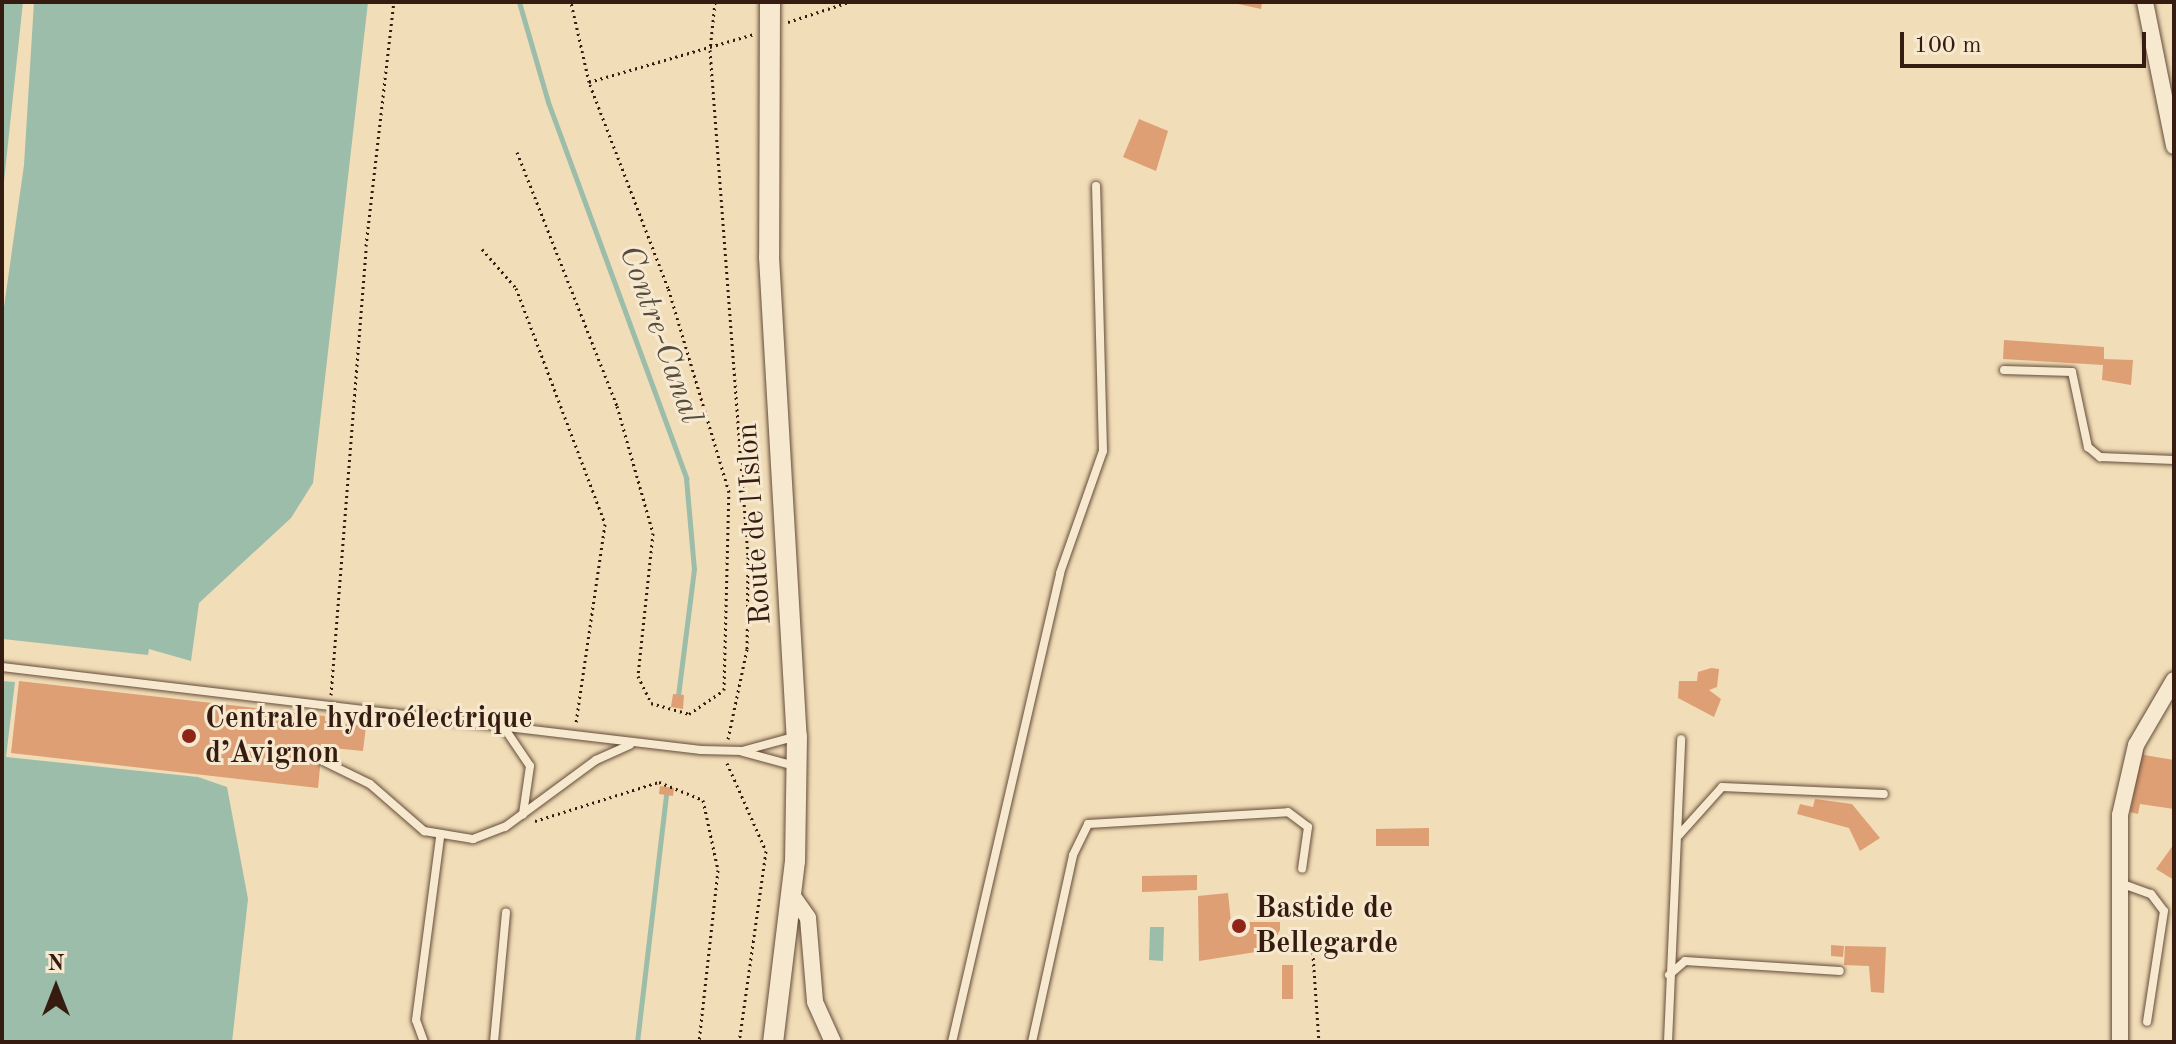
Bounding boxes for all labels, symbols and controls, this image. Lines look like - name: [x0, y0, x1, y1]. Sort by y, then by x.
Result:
- scale bar: [1904, 16, 2150, 66]
- text: 100 m: [1914, 34, 1982, 58]
- water label: Contre-Canal: [609, 241, 709, 429]
- street label: Route de l'Islon: [730, 422, 780, 626]
- place label: Centrale hydroélectrique d’Avignon: [205, 701, 533, 772]
- marker: Centrale hydroélectrique d’Avignon: [180, 727, 198, 745]
- place label: Bastide de Bellegarde: [1255, 891, 1398, 962]
- marker: Bastide de Bellegarde: [1230, 917, 1248, 935]
- north arrow: [16, 948, 96, 1028]
- text: N: [48, 953, 64, 975]

